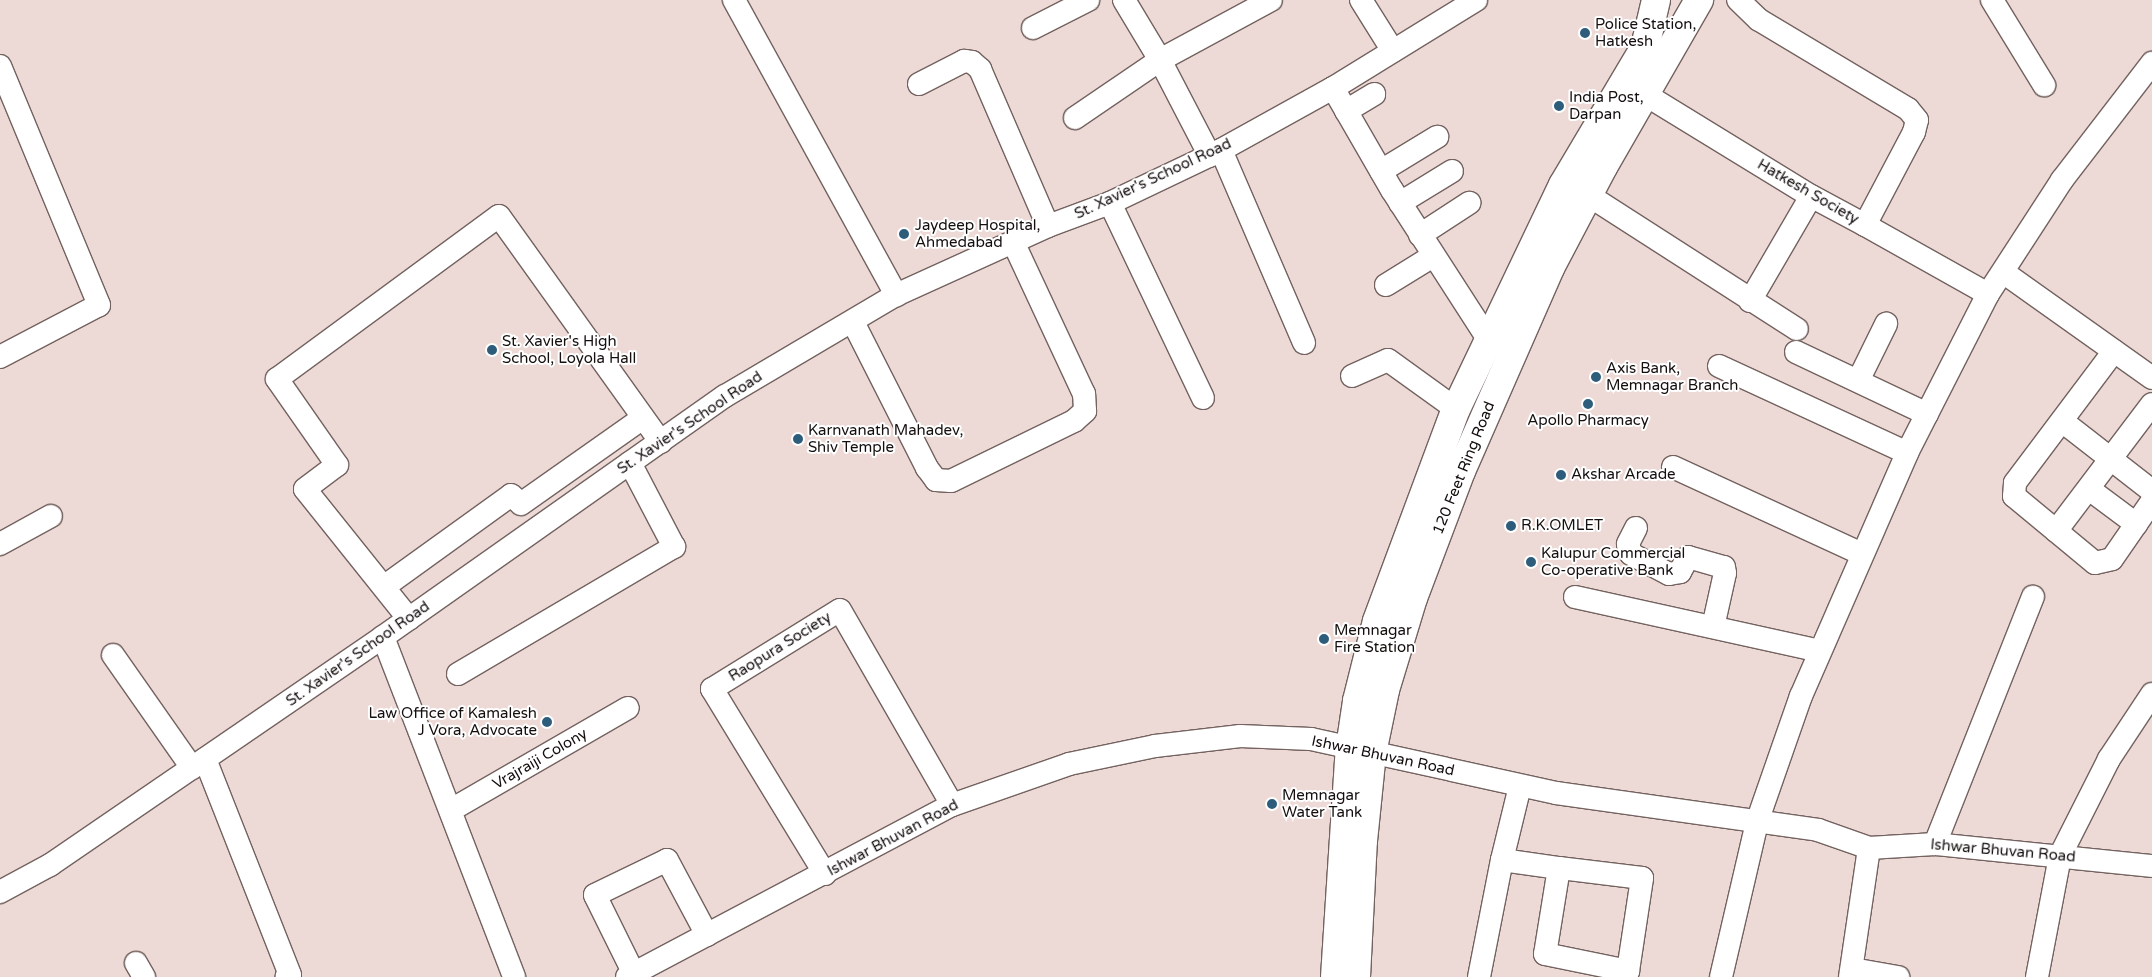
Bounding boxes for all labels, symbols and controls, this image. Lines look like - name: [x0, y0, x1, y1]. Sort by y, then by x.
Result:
- place label: Police Station, Hatkesh: [1595, 15, 1696, 50]
- marker: Police Station, Hatkesh: [1579, 27, 1591, 39]
- place label: India Post, Darpan: [1569, 88, 1644, 123]
- marker: India Post, Darpan: [1553, 100, 1565, 112]
- street label: St. Xavier's School Road: [1072, 135, 1234, 223]
- street label: Hatkesh Society: [1754, 156, 1862, 228]
- place label: Jaydeep Hospital, Ahmedabad: [915, 216, 1040, 251]
- marker: Jaydeep Hospital, Ahmedabad: [897, 227, 911, 241]
- place label: St. Xavier's High School, Loyola Hall: [502, 332, 636, 367]
- marker: St. Xavier's High School, Loyola Hall: [486, 344, 498, 356]
- place label: Axis Bank, Memnagar Branch: [1606, 359, 1738, 394]
- street label: St. Xavier's School Road: [614, 368, 766, 478]
- marker: Axis Bank, Memnagar Branch: [1590, 371, 1602, 383]
- marker: Apollo Pharmacy: [1582, 398, 1594, 410]
- street label: 120 Feet Ring Road: [1429, 399, 1499, 537]
- place label: Apollo Pharmacy: [1527, 412, 1649, 430]
- place label: Karnvanath Mahadev, Shiv Temple: [808, 421, 963, 456]
- marker: Karnvanath Mahadev, Shiv Temple: [792, 433, 804, 445]
- place label: Akshar Arcade: [1571, 466, 1676, 484]
- marker: Akshar Arcade: [1555, 469, 1567, 481]
- place label: R.K.OMLET: [1521, 517, 1603, 535]
- marker: R.K.OMLET: [1505, 520, 1517, 532]
- place label: Kalupur Commercial Co-operative Bank: [1541, 544, 1685, 579]
- marker: Kalupur Commercial Co-operative Bank: [1525, 556, 1537, 568]
- street label: St. Xavier's School Road: [283, 598, 433, 710]
- street label: Raopura Society: [726, 608, 834, 686]
- place label: Memnagar Fire Station: [1334, 621, 1415, 656]
- marker: Memnagar Fire Station: [1318, 633, 1330, 645]
- place label: Law Office of Kamalesh J Vora, Advocate: [368, 704, 537, 739]
- marker: Law Office of Kamalesh J Vora, Advocate: [541, 716, 553, 728]
- street label: Vrajraiji Colony: [489, 725, 591, 793]
- street label: Ishwar Bhuvan Road: [1310, 732, 1456, 780]
- place label: Memnagar Water Tank: [1282, 786, 1362, 821]
- street label: Ishwar Bhuvan Road: [824, 796, 962, 880]
- marker: Memnagar Water Tank: [1266, 798, 1278, 810]
- street label: Ishwar Bhuvan Road: [1930, 836, 2076, 866]

